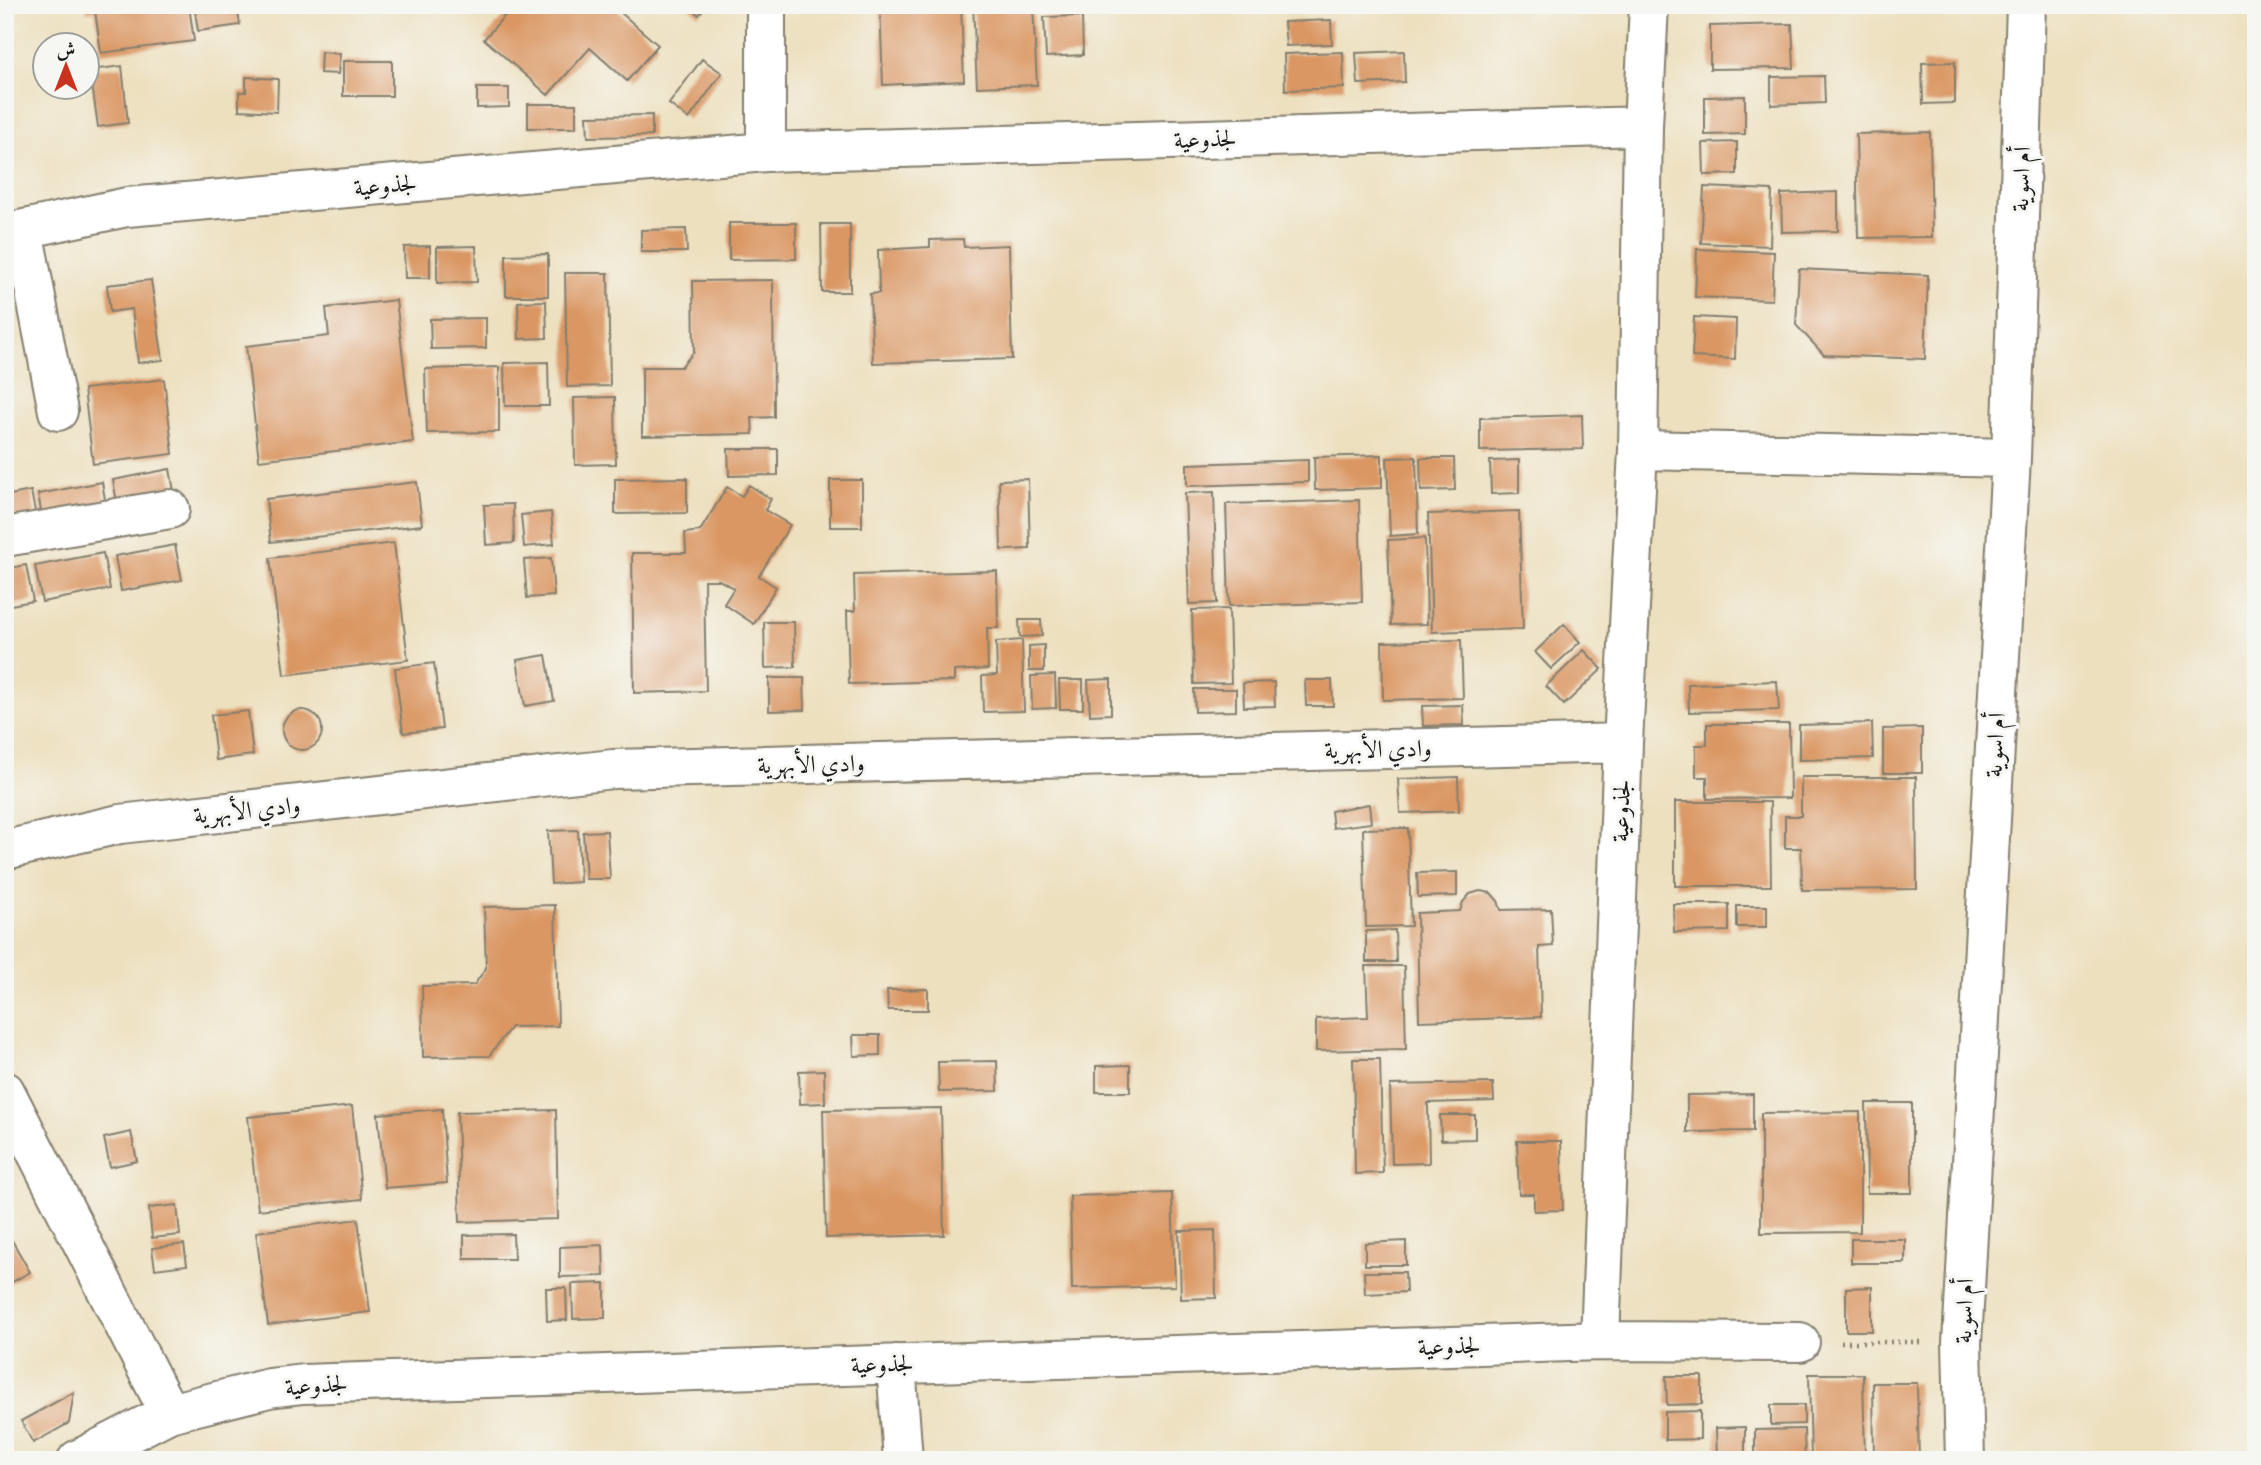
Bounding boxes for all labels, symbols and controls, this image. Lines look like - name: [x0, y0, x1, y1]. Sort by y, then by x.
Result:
- north arrow: [32, 32, 102, 102]
- text: ش: [57, 38, 75, 65]
- street label: لجذوعية: [1173, 123, 1237, 159]
- street label: أم اسوية: [2003, 145, 2043, 212]
- street label: لجذوعية: [353, 167, 418, 207]
- street label: أم اسوية: [1976, 711, 2018, 779]
- street label: وادي الأبهرية: [1324, 732, 1432, 769]
- street label: وادي الأبهرية: [757, 747, 865, 784]
- street label: لجذوعية: [1605, 779, 1641, 843]
- street label: وادي الأبهرية: [192, 788, 302, 835]
- street label: أم اسوية: [1946, 1277, 1986, 1344]
- street label: لجذوعية: [1417, 1330, 1481, 1366]
- street label: لجذوعية: [850, 1348, 914, 1384]
- street label: لجذوعية: [284, 1368, 348, 1406]

